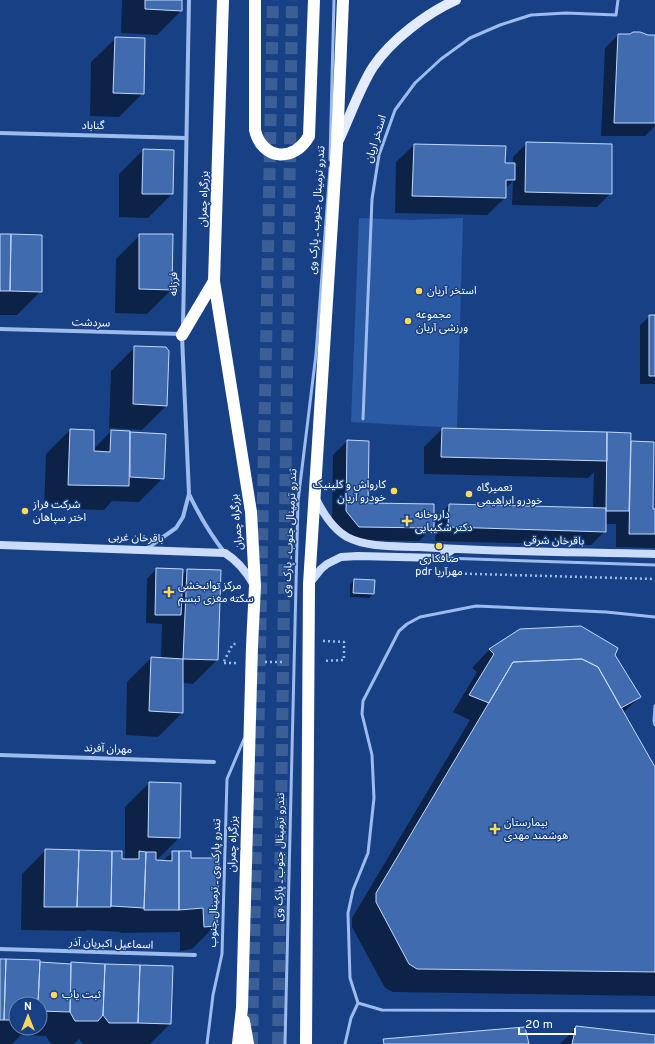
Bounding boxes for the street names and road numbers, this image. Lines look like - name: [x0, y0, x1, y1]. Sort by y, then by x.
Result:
- street label: استخر اریان: [362, 113, 390, 165]
- street label: گناباد: [81, 119, 105, 133]
- street label: تندرو ترمینال جنوب ـ پارک وی: [306, 145, 329, 275]
- street label: بزرگراه چمران: [196, 171, 212, 227]
- street label: فرزانه: [167, 272, 181, 296]
- street label: سردشت: [71, 315, 111, 331]
- street label: تندرو ترمینال جنوب ـ پارک وی: [280, 468, 300, 598]
- street label: بزرگراه چمران: [228, 493, 246, 551]
- street label: باقرخان غربی: [108, 530, 164, 546]
- street label: باقرخان شرقی: [524, 533, 584, 549]
- street label: مهران آفرند: [84, 741, 133, 757]
- street label: تندرو ترمینال جنوب ـ پارک وی: [272, 792, 288, 922]
- street label: بزرگراه چمران: [225, 816, 241, 872]
- street label: تندرو پارک وی ـ ترمینال جنوب: [206, 818, 224, 948]
- street label: اسماعیل اکبریان آذر: [68, 935, 153, 952]

